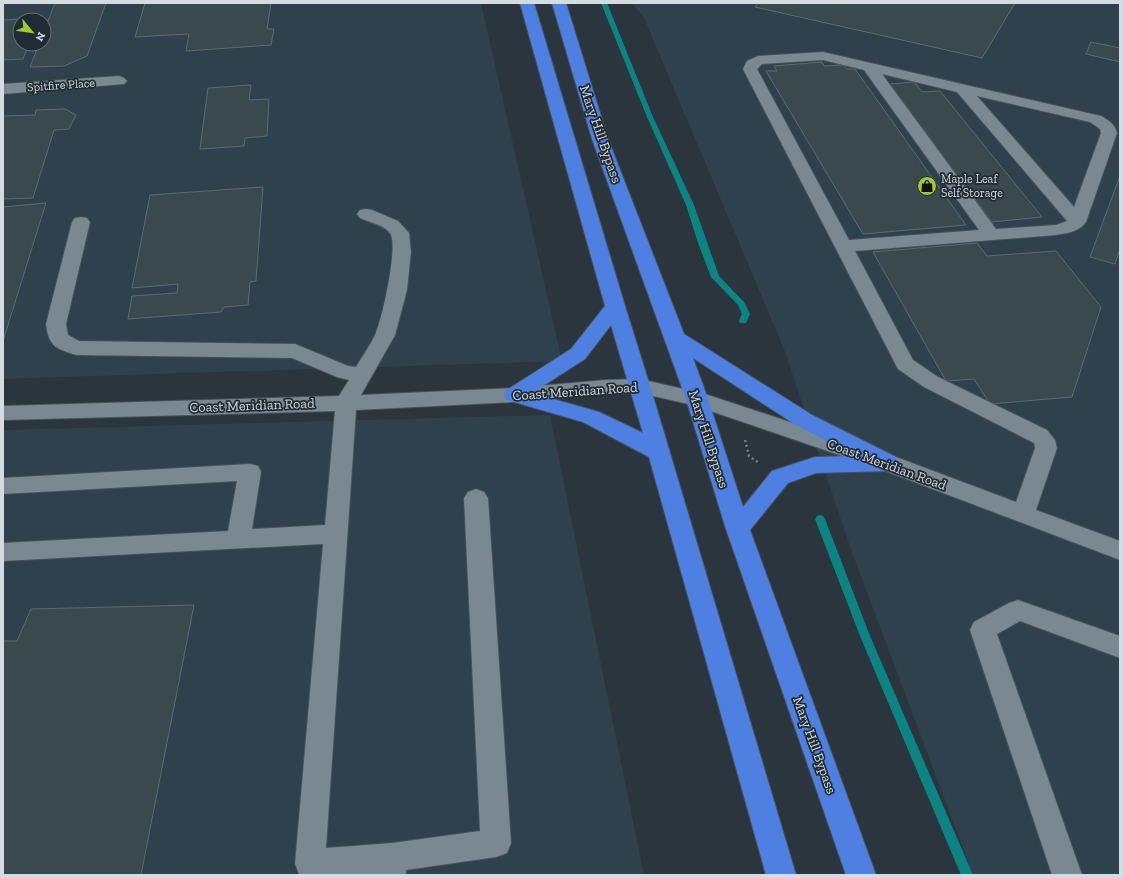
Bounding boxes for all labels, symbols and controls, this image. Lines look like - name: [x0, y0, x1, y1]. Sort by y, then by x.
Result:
- north arrow: [12, 12, 52, 52]
- text: N: [32, 30, 48, 44]
- street label: Spitfire Place: [27, 76, 96, 94]
- street label: Mary Hill Bypass: [576, 83, 625, 185]
- place label: Maple Leaf Self Storage: [941, 172, 1003, 200]
- shop icon: Maple Leaf Self Storage: [916, 175, 938, 197]
- street label: Coast Meridian Road: [512, 379, 639, 404]
- street label: Mary Hill Bypass: [685, 388, 732, 490]
- street label: Coast Meridian Road: [189, 395, 315, 416]
- street label: Coast Meridian Road: [825, 435, 949, 494]
- street label: Mary Hill Bypass: [789, 694, 840, 796]

